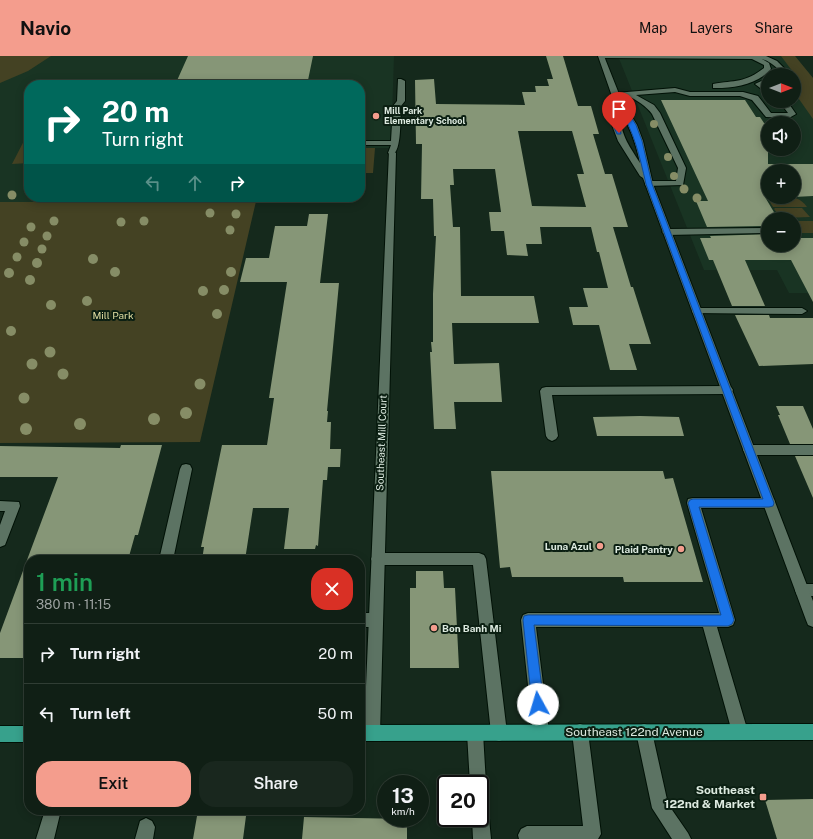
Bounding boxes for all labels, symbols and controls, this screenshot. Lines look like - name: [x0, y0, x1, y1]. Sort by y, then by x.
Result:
- text: Navio: [20, 17, 71, 39]
- text: Map: [639, 20, 667, 36]
- text: Layers: [689, 20, 733, 36]
- text: Share: [755, 20, 793, 36]
- north arrow: [761, 68, 801, 108]
- map controls: [761, 68, 801, 252]
- pin: [602, 92, 636, 133]
- text: 20 m: [102, 95, 169, 128]
- icon: right: [36, 96, 88, 148]
- icon: arrive: [608, 98, 630, 120]
- place label: Mill Park Elementary School: [384, 105, 465, 126]
- marker: Mill Park Elementary School: [371, 111, 381, 121]
- button: sound: [761, 116, 801, 156]
- text: Turn right: [102, 129, 184, 150]
- button: +: [761, 164, 801, 204]
- icon: left: [142, 172, 164, 194]
- icon: ahead: [184, 172, 206, 194]
- icon: right: [226, 172, 248, 194]
- button: −: [761, 212, 801, 252]
- park label: Mill Park: [92, 309, 134, 321]
- street label: Southeast Mill Court: [373, 395, 389, 491]
- place label: Luna Azul: [545, 540, 592, 552]
- marker: Luna Azul: [595, 541, 605, 551]
- place label: Plaid Pantry: [615, 543, 673, 555]
- marker: Plaid Pantry: [676, 544, 686, 554]
- text: 1 min: [36, 568, 93, 596]
- button: close: [311, 568, 353, 610]
- text: 380 m · 11:15: [36, 597, 111, 612]
- place label: Bon Banh Mi: [442, 622, 502, 634]
- marker: Bon Banh Mi: [429, 623, 439, 633]
- icon: right: [36, 643, 58, 665]
- text: Turn right: [70, 645, 140, 662]
- text: 20 m: [318, 645, 353, 662]
- position arrow: [517, 683, 559, 725]
- icon: left: [36, 703, 58, 725]
- text: Turn left: [70, 705, 131, 722]
- text: 50 m: [318, 705, 353, 722]
- street label: Southeast 122nd Avenue: [565, 725, 703, 739]
- button: Exit: [36, 761, 191, 807]
- button: Share: [199, 761, 353, 807]
- speed limit sign: 20: [437, 775, 489, 827]
- place label: Southeast 122nd & Market: [664, 783, 755, 811]
- text: 13: [392, 784, 414, 808]
- marker: Southeast 122nd & Market: [758, 792, 768, 802]
- text: km/h: [391, 805, 415, 817]

